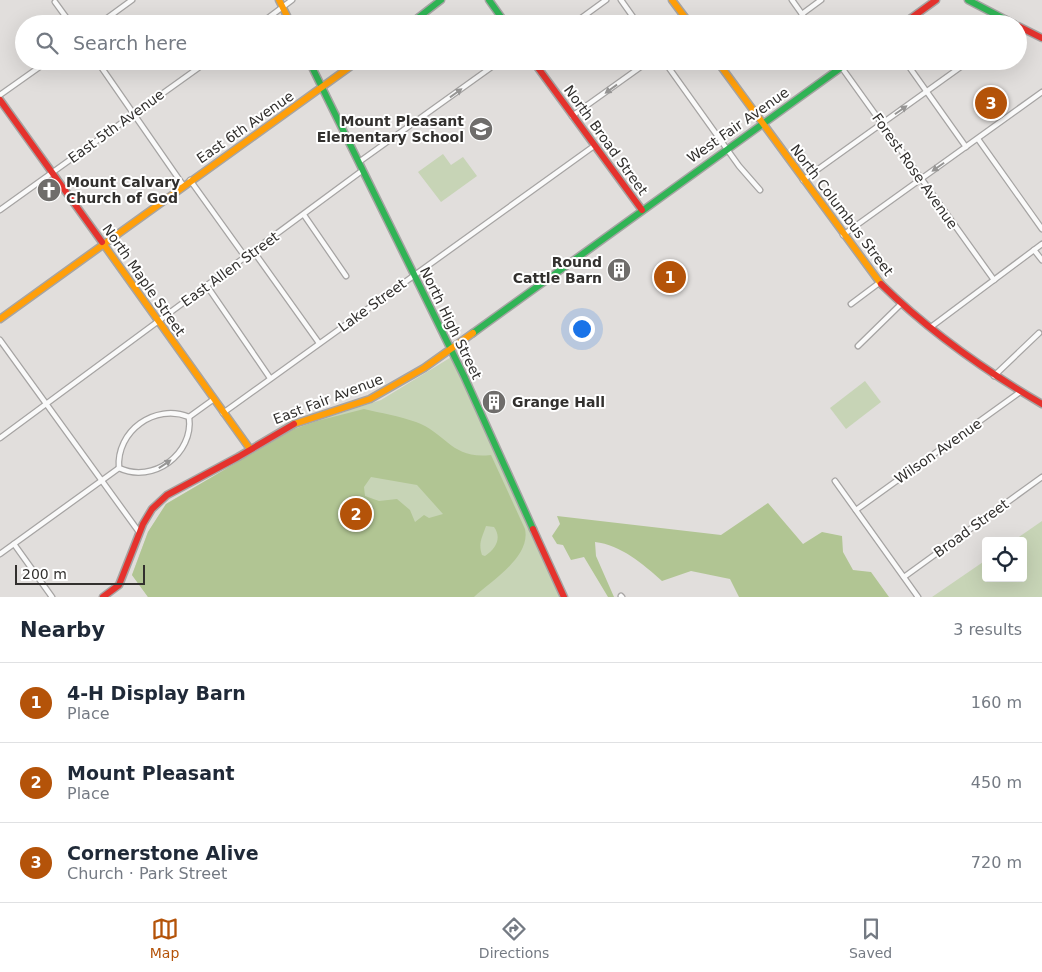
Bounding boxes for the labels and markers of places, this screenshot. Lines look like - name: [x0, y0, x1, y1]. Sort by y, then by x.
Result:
- pin: 3: [975, 84, 1007, 122]
- place label: Mount Pleasant Elementary School: [317, 113, 464, 145]
- school or university icon: Mount Pleasant Elementary School: [468, 116, 494, 142]
- place label: Mount Calvary Church of God: [66, 174, 180, 206]
- church icon: Mount Calvary Church of God: [36, 177, 62, 203]
- place label: Round Cattle Barn: [513, 254, 602, 286]
- building icon: Round Cattle Barn: [606, 257, 632, 283]
- pin: 1: [654, 258, 686, 296]
- building icon: Grange Hall: [481, 389, 507, 415]
- place label: Grange Hall: [512, 394, 605, 410]
- pin: 2: [340, 495, 372, 533]

